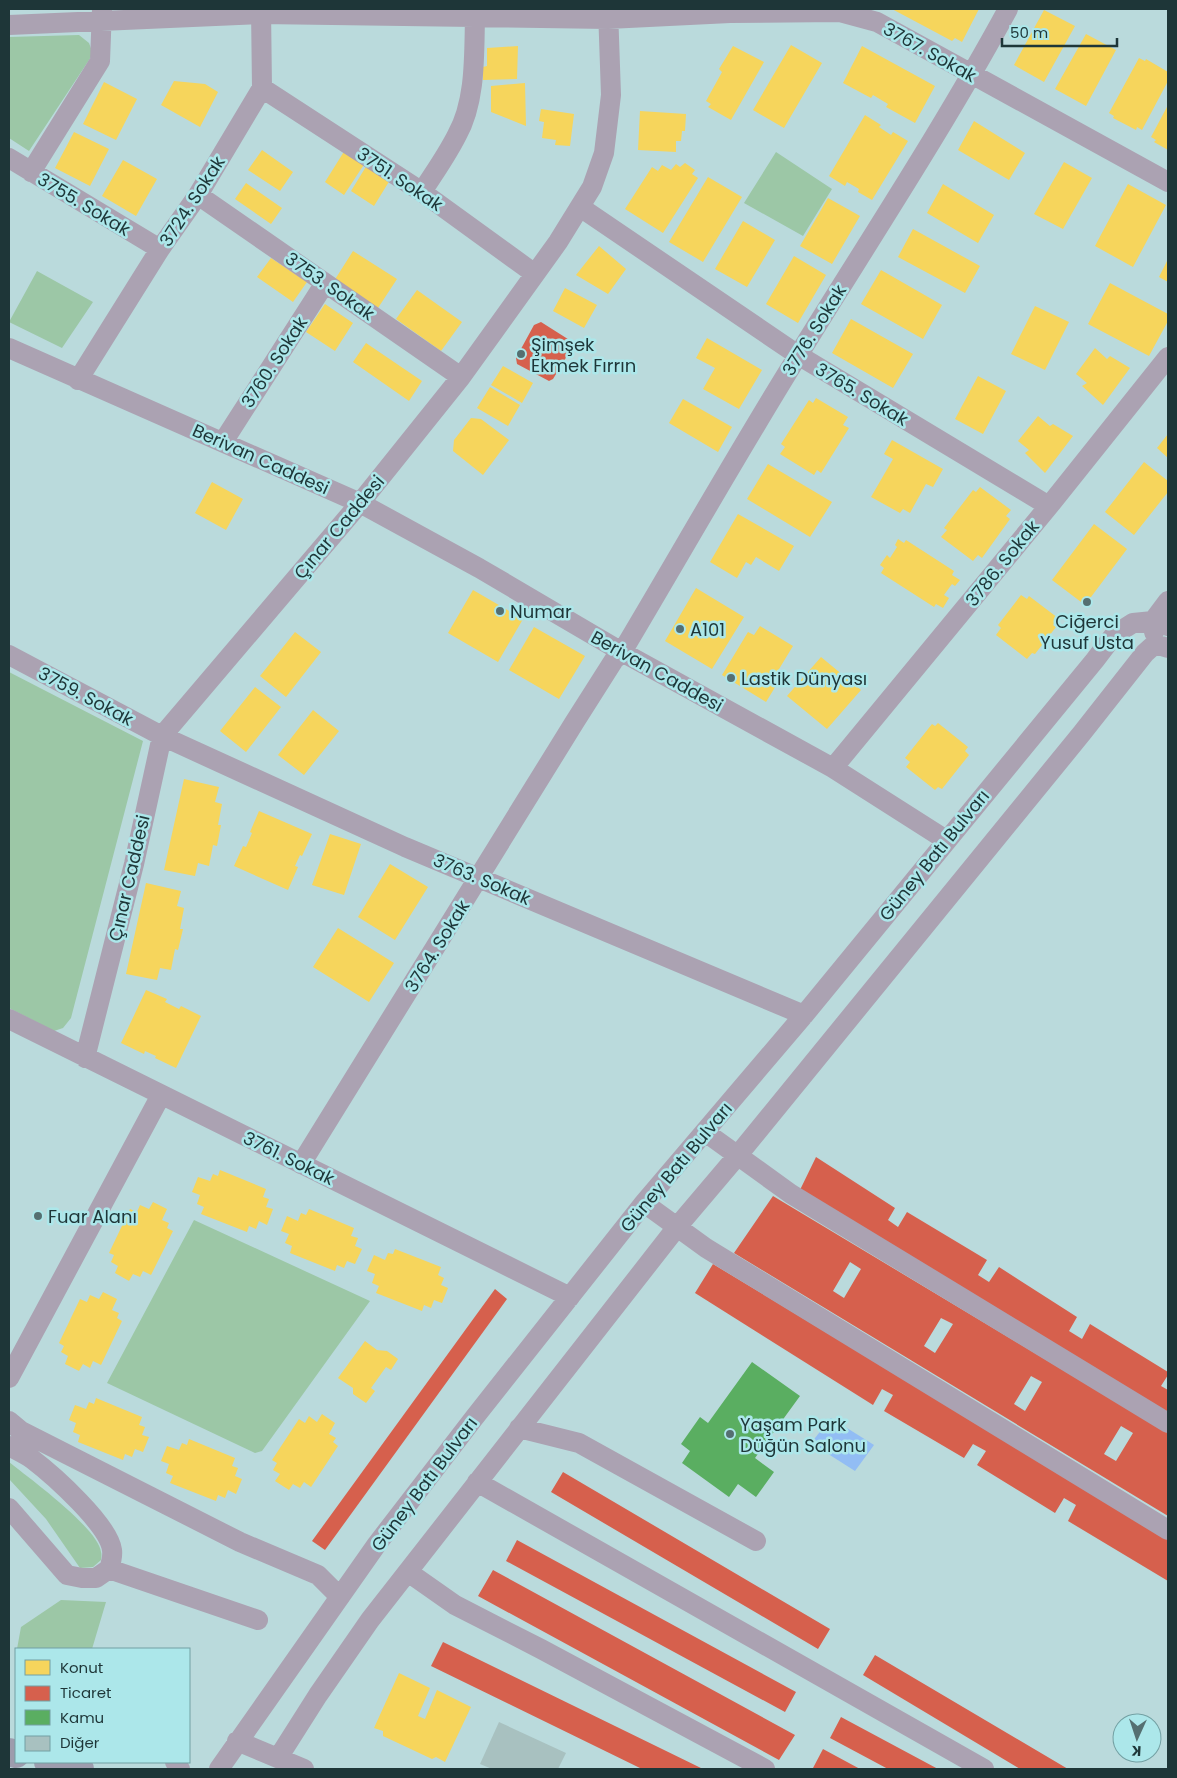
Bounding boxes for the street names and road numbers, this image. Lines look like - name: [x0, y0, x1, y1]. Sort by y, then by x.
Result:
- street label: 3767. Sokak: [879, 16, 982, 88]
- street label: 3751. Sokak: [352, 141, 449, 217]
- street label: 3724. Sokak: [153, 150, 231, 251]
- street label: 3755. Sokak: [33, 166, 136, 242]
- street label: 3753. Sokak: [280, 246, 380, 326]
- street label: 3776. Sokak: [776, 279, 852, 380]
- street label: 3760. Sokak: [235, 311, 313, 413]
- street label: 3765. Sokak: [811, 356, 914, 432]
- street label: Berivan Caddesi: [189, 418, 333, 500]
- street label: Çınar Caddesi: [288, 470, 390, 584]
- street label: 3786. Sokak: [959, 514, 1045, 612]
- street label: Berivan Caddesi: [587, 624, 727, 718]
- street label: 3759. Sokak: [34, 660, 139, 732]
- street label: Güney Batı Bulvarı: [873, 784, 995, 926]
- street label: Çınar Caddesi: [102, 812, 156, 944]
- street label: 3763. Sokak: [429, 847, 535, 911]
- street label: 3764. Sokak: [399, 894, 476, 997]
- street label: Güney Batı Bulvarı: [614, 1097, 738, 1237]
- street label: 3761. Sokak: [239, 1125, 340, 1191]
- street label: Güney Batı Bulvarı: [365, 1412, 483, 1556]

